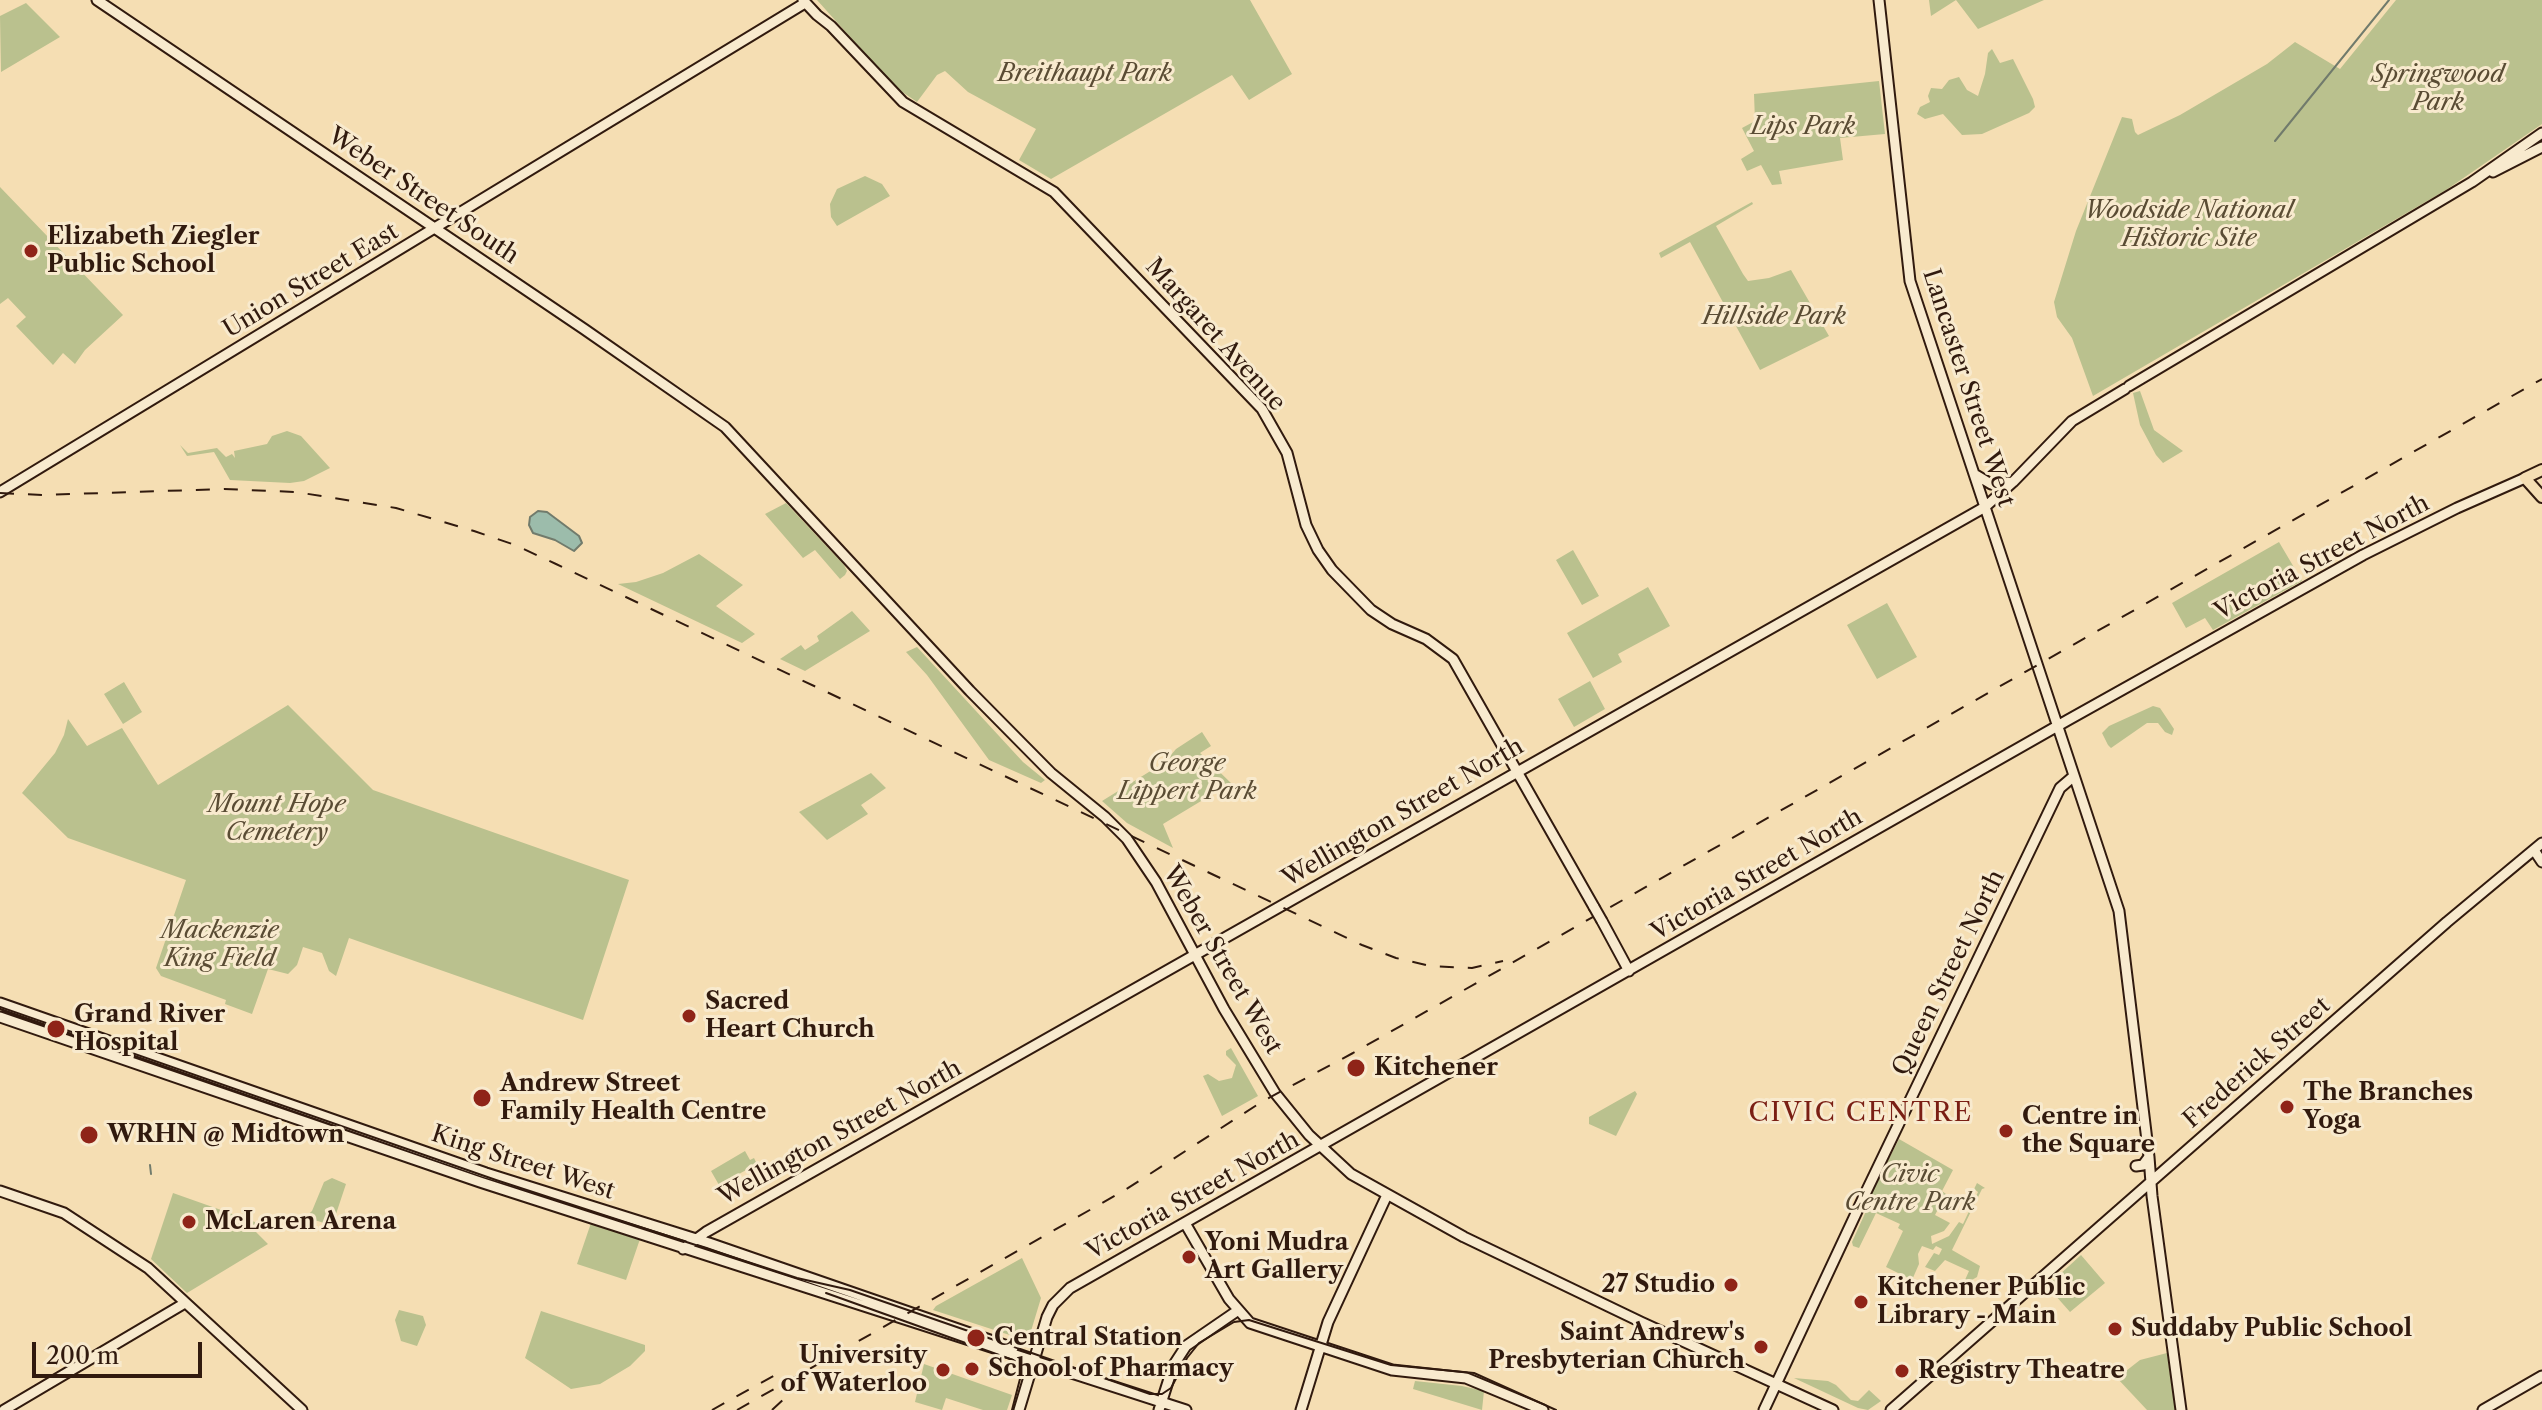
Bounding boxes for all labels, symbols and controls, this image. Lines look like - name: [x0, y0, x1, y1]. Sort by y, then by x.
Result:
- park label: Breithaupt Park: [998, 60, 1172, 88]
- park label: Springwood Park: [2372, 61, 2504, 117]
- park label: Lips Park: [1751, 113, 1855, 141]
- street label: Weber Street South: [322, 121, 524, 271]
- park label: Woodside National Historic Site: [2084, 197, 2294, 253]
- street label: Union Street East: [218, 217, 404, 345]
- place label: Elizabeth Ziegler Public School: [47, 223, 259, 279]
- marker: Elizabeth Ziegler Public School: [22, 242, 40, 260]
- street label: Margaret Avenue: [1139, 253, 1291, 417]
- street label: Lancaster Street West: [1916, 265, 2020, 511]
- park label: Hillside Park: [1702, 303, 1846, 331]
- street label: Victoria Street North: [2210, 489, 2434, 627]
- street label: Wellington Street North: [1277, 732, 1529, 894]
- park label: George Lippert Park: [1117, 750, 1257, 806]
- park label: Mount Hope Cemetery: [208, 791, 346, 847]
- street label: Victoria Street North: [1646, 803, 1868, 947]
- street label: Weber Street West: [1156, 861, 1288, 1059]
- street label: Queen Street North: [1887, 866, 2011, 1080]
- park label: Mackenzie King Field: [161, 917, 279, 973]
- place label: Sacred Heart Church: [705, 988, 875, 1044]
- street label: Frederick Street: [2178, 991, 2336, 1135]
- place label: Grand River Hospital: [74, 1001, 225, 1057]
- marker: Sacred Heart Church: [680, 1007, 698, 1025]
- marker: Grand River Hospital: [45, 1018, 67, 1040]
- street label: Wellington Street North: [713, 1054, 967, 1212]
- place label: Kitchener: [1374, 1054, 1498, 1082]
- marker: Kitchener: [1345, 1057, 1367, 1079]
- place label: Andrew Street Family Health Centre: [500, 1070, 766, 1126]
- place label: The Branches Yoga: [2303, 1079, 2473, 1135]
- marker: Andrew Street Family Health Centre: [471, 1087, 493, 1109]
- district label: CIVIC CENTRE: [1749, 1097, 1973, 1129]
- marker: The Branches Yoga: [2278, 1098, 2296, 1116]
- place label: Centre in the Square: [2022, 1103, 2155, 1159]
- street label: King Street West: [428, 1120, 618, 1206]
- place label: WRHN @ Midtown: [107, 1121, 344, 1149]
- marker: Centre in the Square: [1997, 1122, 2015, 1140]
- marker: WRHN @ Midtown: [78, 1124, 100, 1146]
- street label: Victoria Street North: [1082, 1126, 1304, 1266]
- park label: Civic Centre Park: [1845, 1161, 1975, 1217]
- place label: McLaren Arena: [205, 1208, 396, 1236]
- marker: McLaren Arena: [180, 1213, 198, 1231]
- place label: Yoni Mudra Art Gallery: [1205, 1229, 1349, 1285]
- marker: Yoni Mudra Art Gallery: [1180, 1248, 1198, 1266]
- place label: 27 Studio: [1602, 1271, 1715, 1299]
- place label: Kitchener Public Library - Main: [1877, 1274, 2085, 1330]
- marker: 27 Studio: [1722, 1276, 1740, 1294]
- marker: Kitchener Public Library - Main: [1852, 1293, 1870, 1311]
- place label: Suddaby Public School: [2131, 1315, 2412, 1343]
- place label: Saint Andrew's Presbyterian Church: [1488, 1319, 1745, 1375]
- marker: Suddaby Public School: [2106, 1320, 2124, 1338]
- place label: Central Station: [994, 1324, 1182, 1352]
- scale bar: [36, 1326, 206, 1376]
- marker: Central Station: [965, 1327, 987, 1349]
- marker: Saint Andrew's Presbyterian Church: [1752, 1338, 1770, 1356]
- text: 200 m: [46, 1341, 119, 1370]
- place label: University of Waterloo: [781, 1342, 927, 1398]
- place label: School of Pharmacy: [988, 1355, 1234, 1383]
- place label: Registry Theatre: [1918, 1357, 2125, 1385]
- marker: School of Pharmacy: [963, 1360, 981, 1378]
- marker: University of Waterloo: [934, 1361, 952, 1379]
- marker: Registry Theatre: [1893, 1362, 1911, 1380]

